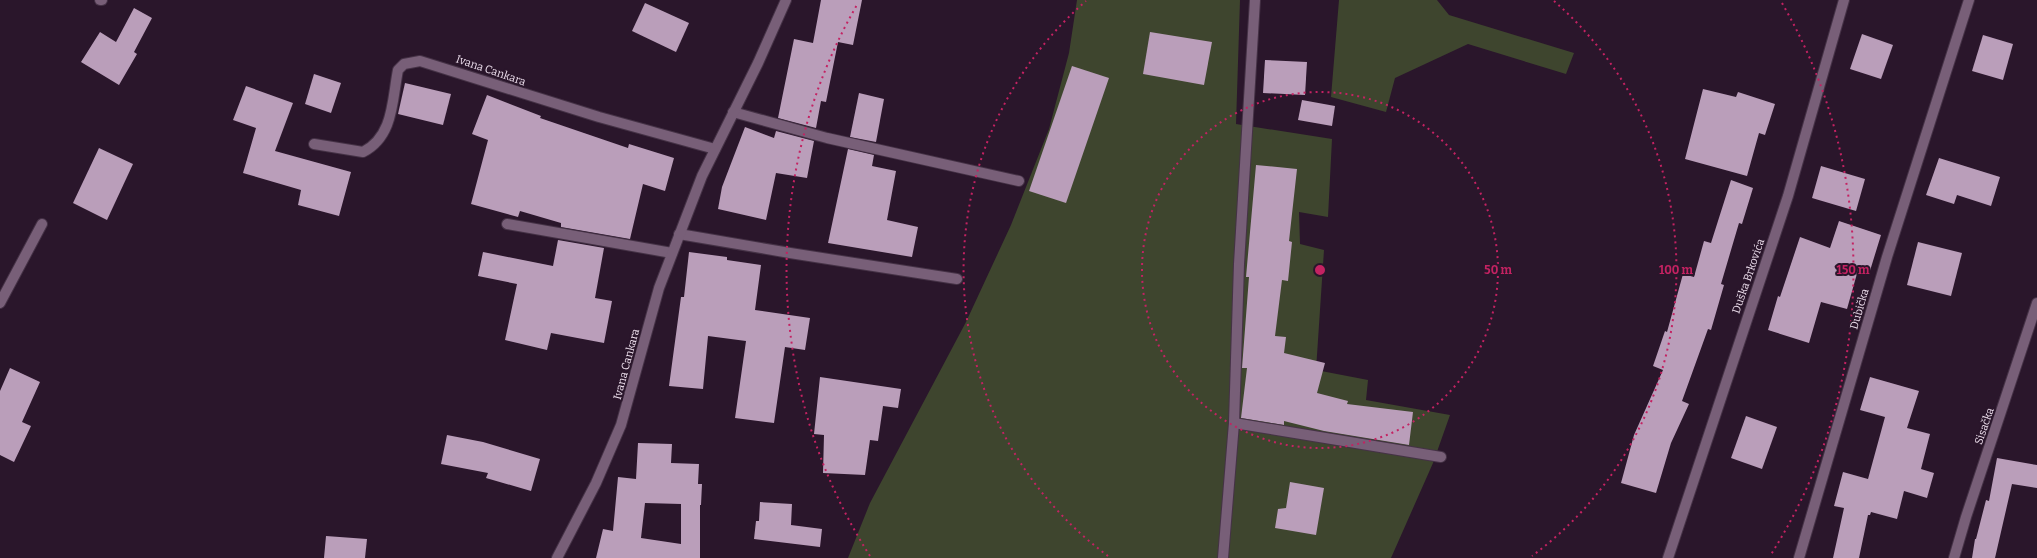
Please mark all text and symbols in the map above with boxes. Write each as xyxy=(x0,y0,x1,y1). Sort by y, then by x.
street label: Ivana Cankara xyxy=(454,52,527,88)
street label: Duška Brkovića xyxy=(1730,237,1767,315)
centre of rings xyxy=(1313,263,1327,277)
text: 50 m xyxy=(1484,263,1512,277)
text: 100 m xyxy=(1659,263,1694,277)
text: 150 m xyxy=(1837,263,1870,277)
street label: Dubička xyxy=(1847,287,1871,331)
street label: Ivana Cankara xyxy=(611,327,642,401)
street label: Sisačka xyxy=(1972,406,1997,446)

